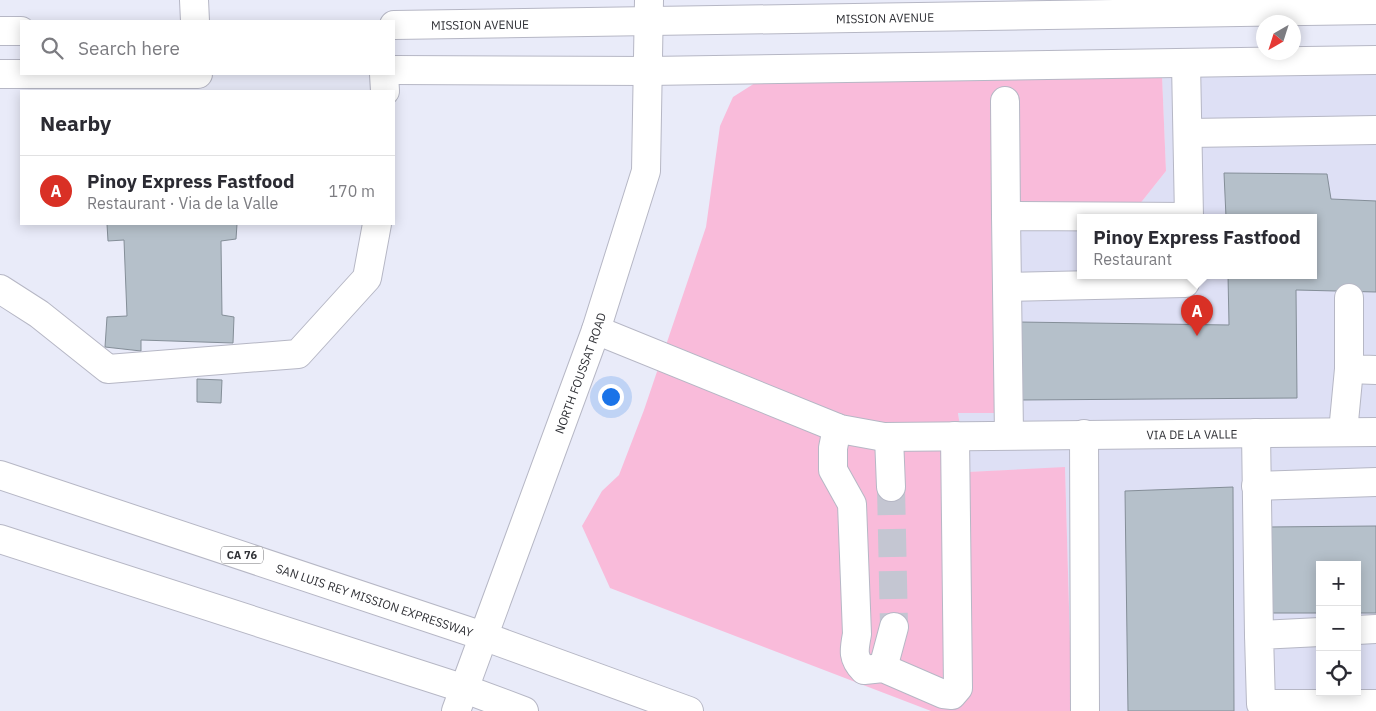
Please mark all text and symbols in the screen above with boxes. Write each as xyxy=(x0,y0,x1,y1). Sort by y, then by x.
street label: MISSION AVENUE xyxy=(836,9,934,26)
north arrow xyxy=(1256,15,1301,60)
street label: MISSION AVENUE xyxy=(431,16,529,32)
search box xyxy=(20,20,395,75)
icon: search xyxy=(38,34,66,62)
text: Search here xyxy=(78,36,180,60)
text: Nearby xyxy=(40,109,111,137)
text: Pinoy Express Fastfood xyxy=(87,169,295,193)
text: A xyxy=(51,181,61,201)
text: 170 m xyxy=(328,181,375,201)
text: Restaurant · Via de la Valle xyxy=(87,193,278,213)
popup xyxy=(1077,214,1317,279)
text: Pinoy Express Fastfood xyxy=(1093,225,1301,249)
text: Restaurant xyxy=(1093,249,1172,269)
pin: A xyxy=(1181,295,1213,336)
street label: NORTH FOUSSAT ROAD xyxy=(551,311,609,436)
your location xyxy=(598,384,624,410)
street label: VIA DE LA VALLE xyxy=(1146,426,1237,442)
road number: CA 76 xyxy=(221,546,263,564)
street label: SAN LUIS REY MISSION EXPRESSWAY xyxy=(274,560,475,640)
map controls xyxy=(1316,561,1361,696)
button: + xyxy=(1316,561,1361,606)
button: − xyxy=(1316,606,1361,651)
button: locate xyxy=(1316,651,1361,696)

